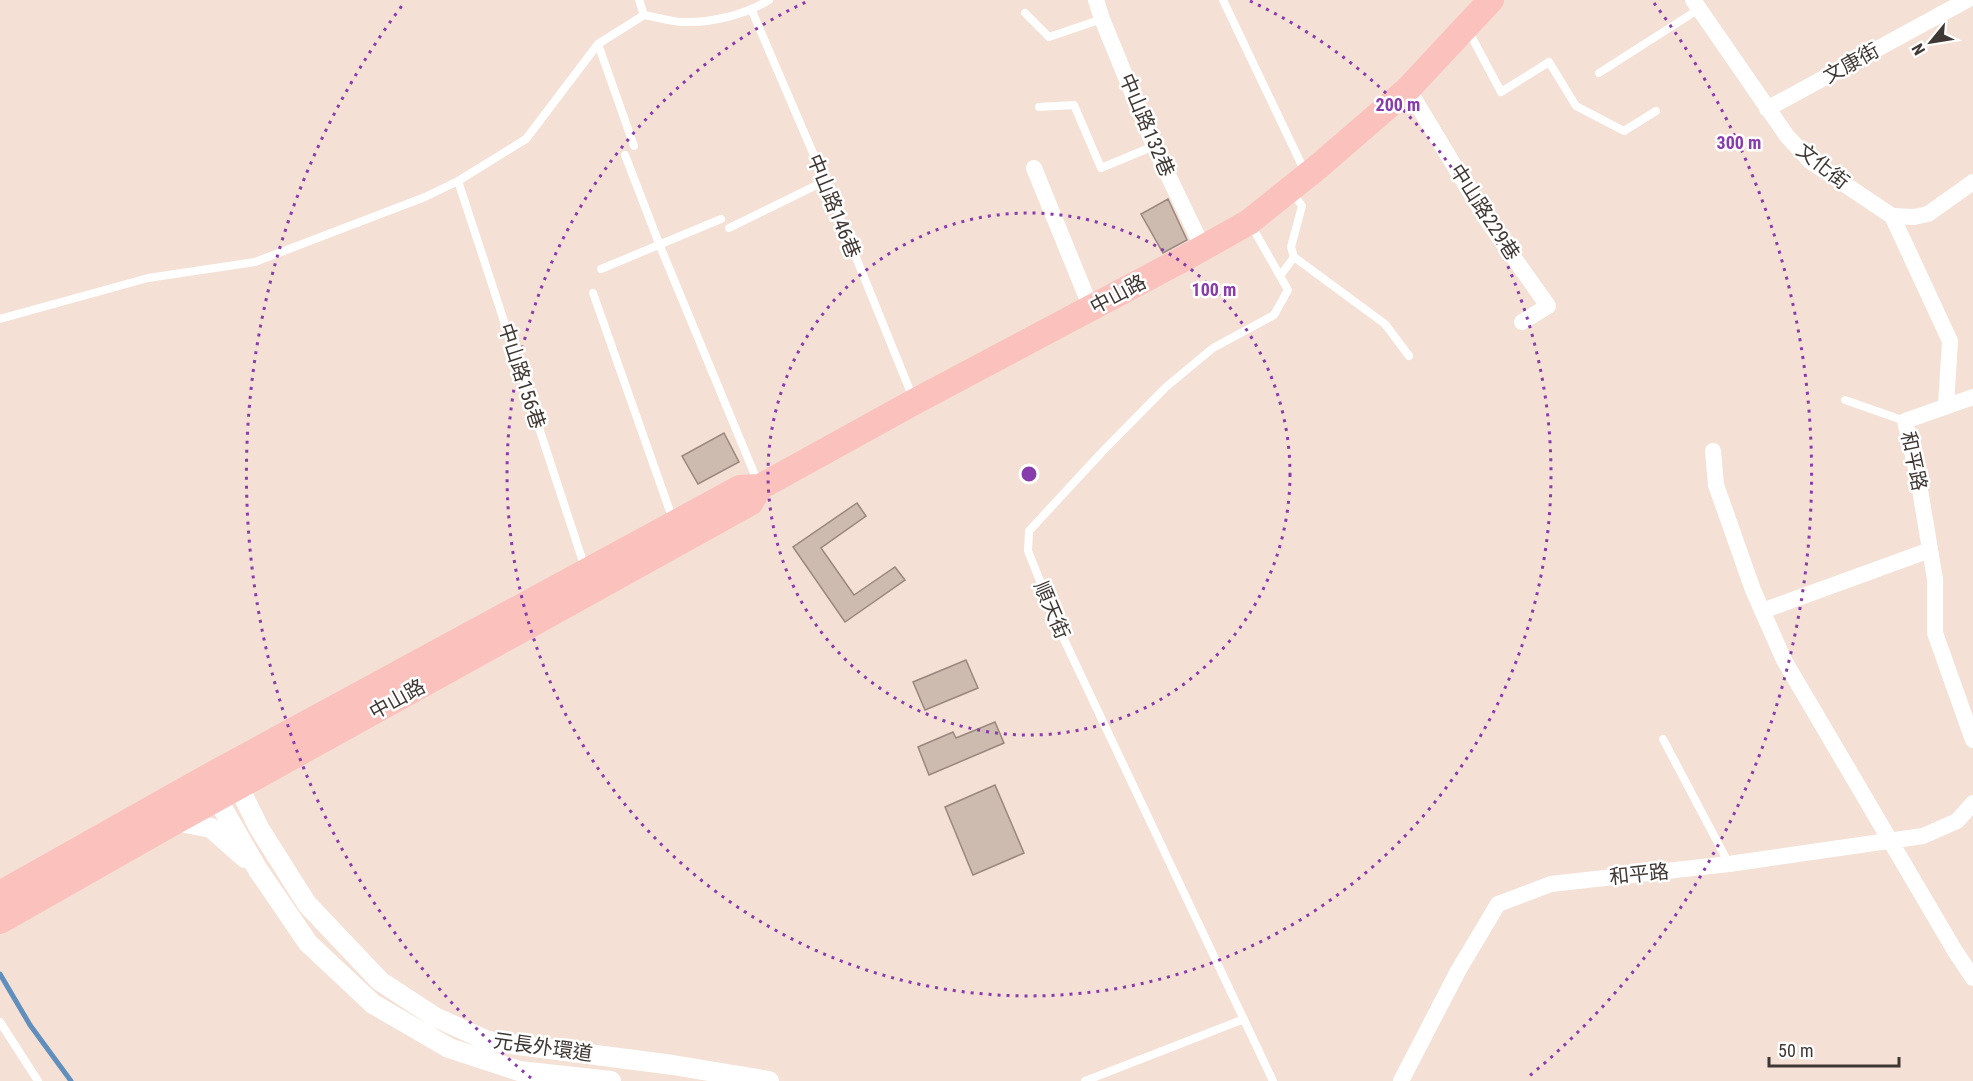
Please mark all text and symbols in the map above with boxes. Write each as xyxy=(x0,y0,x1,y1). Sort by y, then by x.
north arrow xyxy=(1901,12,1961,72)
street label: 文康街 xyxy=(1819,38,1883,88)
text: N xyxy=(1908,40,1929,58)
street label: 中山路132巷 xyxy=(1115,70,1179,180)
text: 200 m xyxy=(1376,94,1420,115)
text: 300 m xyxy=(1717,132,1761,153)
street label: 文化街 xyxy=(1792,138,1854,194)
street label: 中山路146巷 xyxy=(802,151,866,261)
street label: 中山路229巷 xyxy=(1445,159,1525,265)
street label: 中山路 xyxy=(1086,269,1150,319)
text: 100 m xyxy=(1192,279,1236,300)
street label: 中山路156巷 xyxy=(494,320,550,432)
street label: 和平路 xyxy=(1896,429,1932,493)
centre of rings xyxy=(1019,464,1039,484)
street label: 順天街 xyxy=(1029,578,1075,642)
street label: 中山路 xyxy=(365,674,429,724)
street label: 和平路 xyxy=(1608,859,1670,889)
street label: 元長外環道 xyxy=(492,1028,594,1066)
scale bar xyxy=(1769,1030,1900,1068)
text: 50 m xyxy=(1778,1040,1813,1061)

